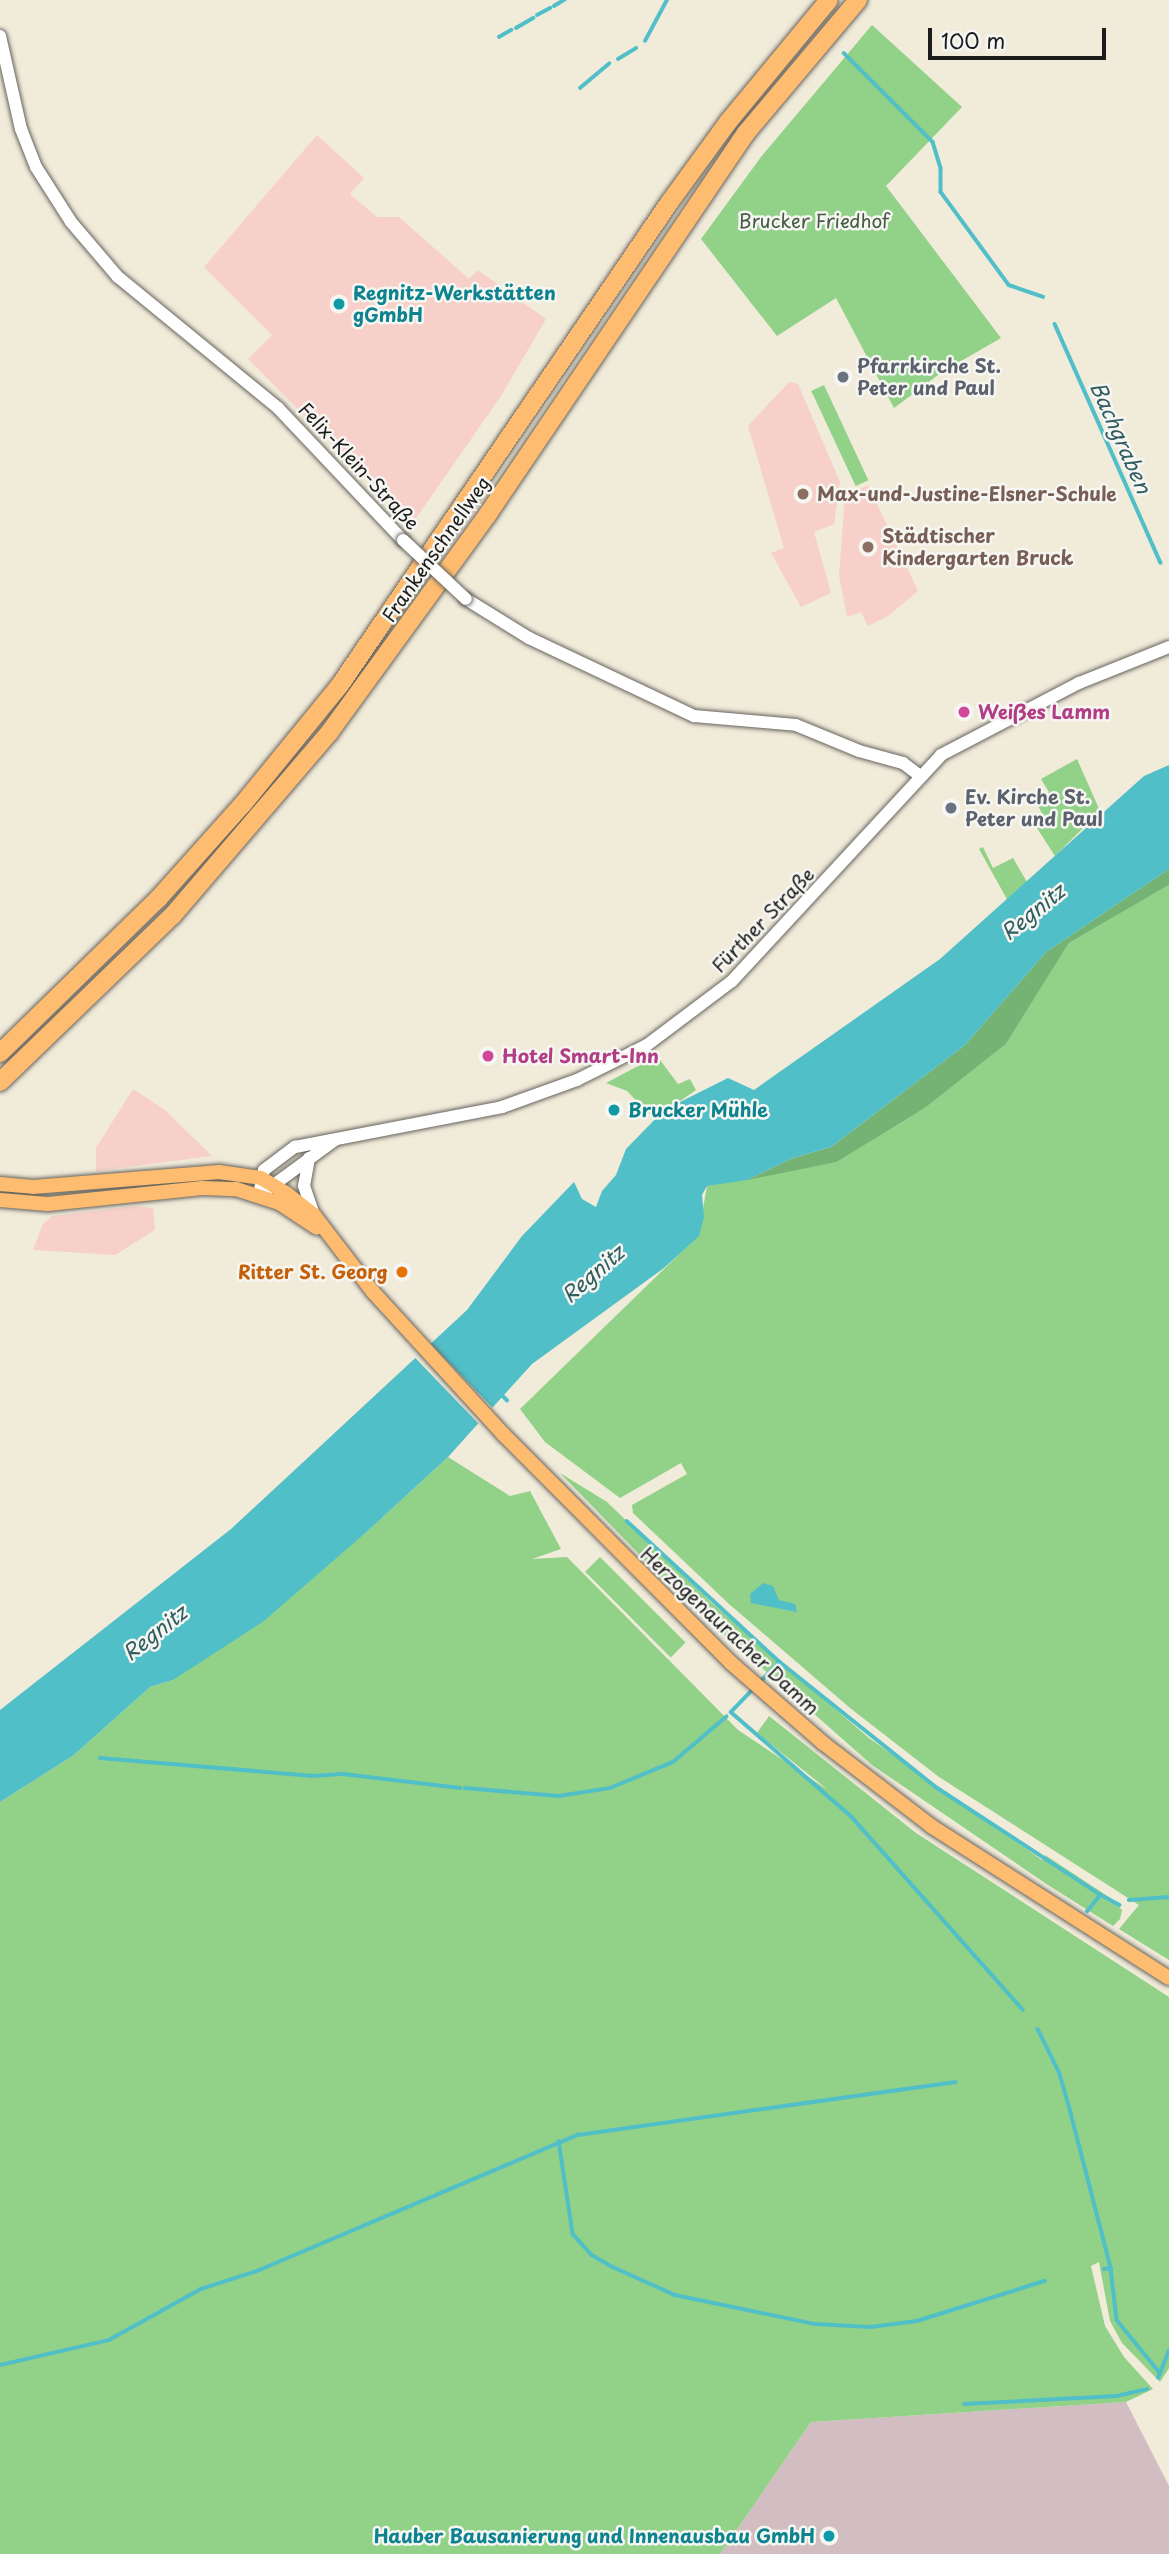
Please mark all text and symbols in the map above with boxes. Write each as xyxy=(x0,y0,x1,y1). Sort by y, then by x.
scale bar xyxy=(931,14,1110,58)
text: 100 m xyxy=(941,24,1005,56)
park label: Brucker Friedhof xyxy=(738,210,890,232)
place label: Regnitz-Werkstätten gGmbH xyxy=(353,282,556,326)
marker: Regnitz-Werkstätten gGmbH xyxy=(331,296,347,312)
place label: Pfarrkirche St. Peter und Paul xyxy=(857,355,1001,399)
marker: Pfarrkirche St. Peter und Paul xyxy=(835,369,851,385)
water label: Bachgraben xyxy=(1086,377,1158,497)
street label: Felix-Klein-Straße xyxy=(294,398,424,534)
street label: Frankenschnellweg xyxy=(377,472,495,626)
place label: Max-und-Justine-Elsner-Schule xyxy=(817,483,1117,505)
marker: Max-und-Justine-Elsner-Schule xyxy=(795,486,811,502)
place label: Städtischer Kindergarten Bruck xyxy=(882,525,1074,569)
marker: Städtischer Kindergarten Bruck xyxy=(860,539,876,555)
place label: Weißes Lamm xyxy=(978,701,1111,723)
marker: Weißes Lamm xyxy=(956,704,972,720)
place label: Ev. Kirche St. Peter und Paul xyxy=(965,786,1104,830)
marker: Ev. Kirche St. Peter und Paul xyxy=(943,800,959,816)
street label: Fürther Straße xyxy=(707,863,819,977)
water label: Regnitz xyxy=(995,878,1069,944)
place label: Hotel Smart-Inn xyxy=(502,1045,660,1067)
marker: Hotel Smart-Inn xyxy=(480,1048,496,1064)
place label: Brucker Mühle xyxy=(628,1099,769,1121)
marker: Brucker Mühle xyxy=(606,1102,622,1118)
water label: Regnitz xyxy=(556,1239,628,1307)
place label: Ritter St. Georg xyxy=(236,1261,388,1283)
marker: Ritter St. Georg xyxy=(394,1264,410,1280)
street label: Herzogenauracher Damm xyxy=(635,1542,825,1720)
water label: Regnitz xyxy=(117,1599,191,1665)
place label: Hauber Bausanierung und Innenausbau GmbH xyxy=(371,2525,815,2547)
marker: Hauber Bausanierung und Innenausbau GmbH xyxy=(821,2528,837,2544)

